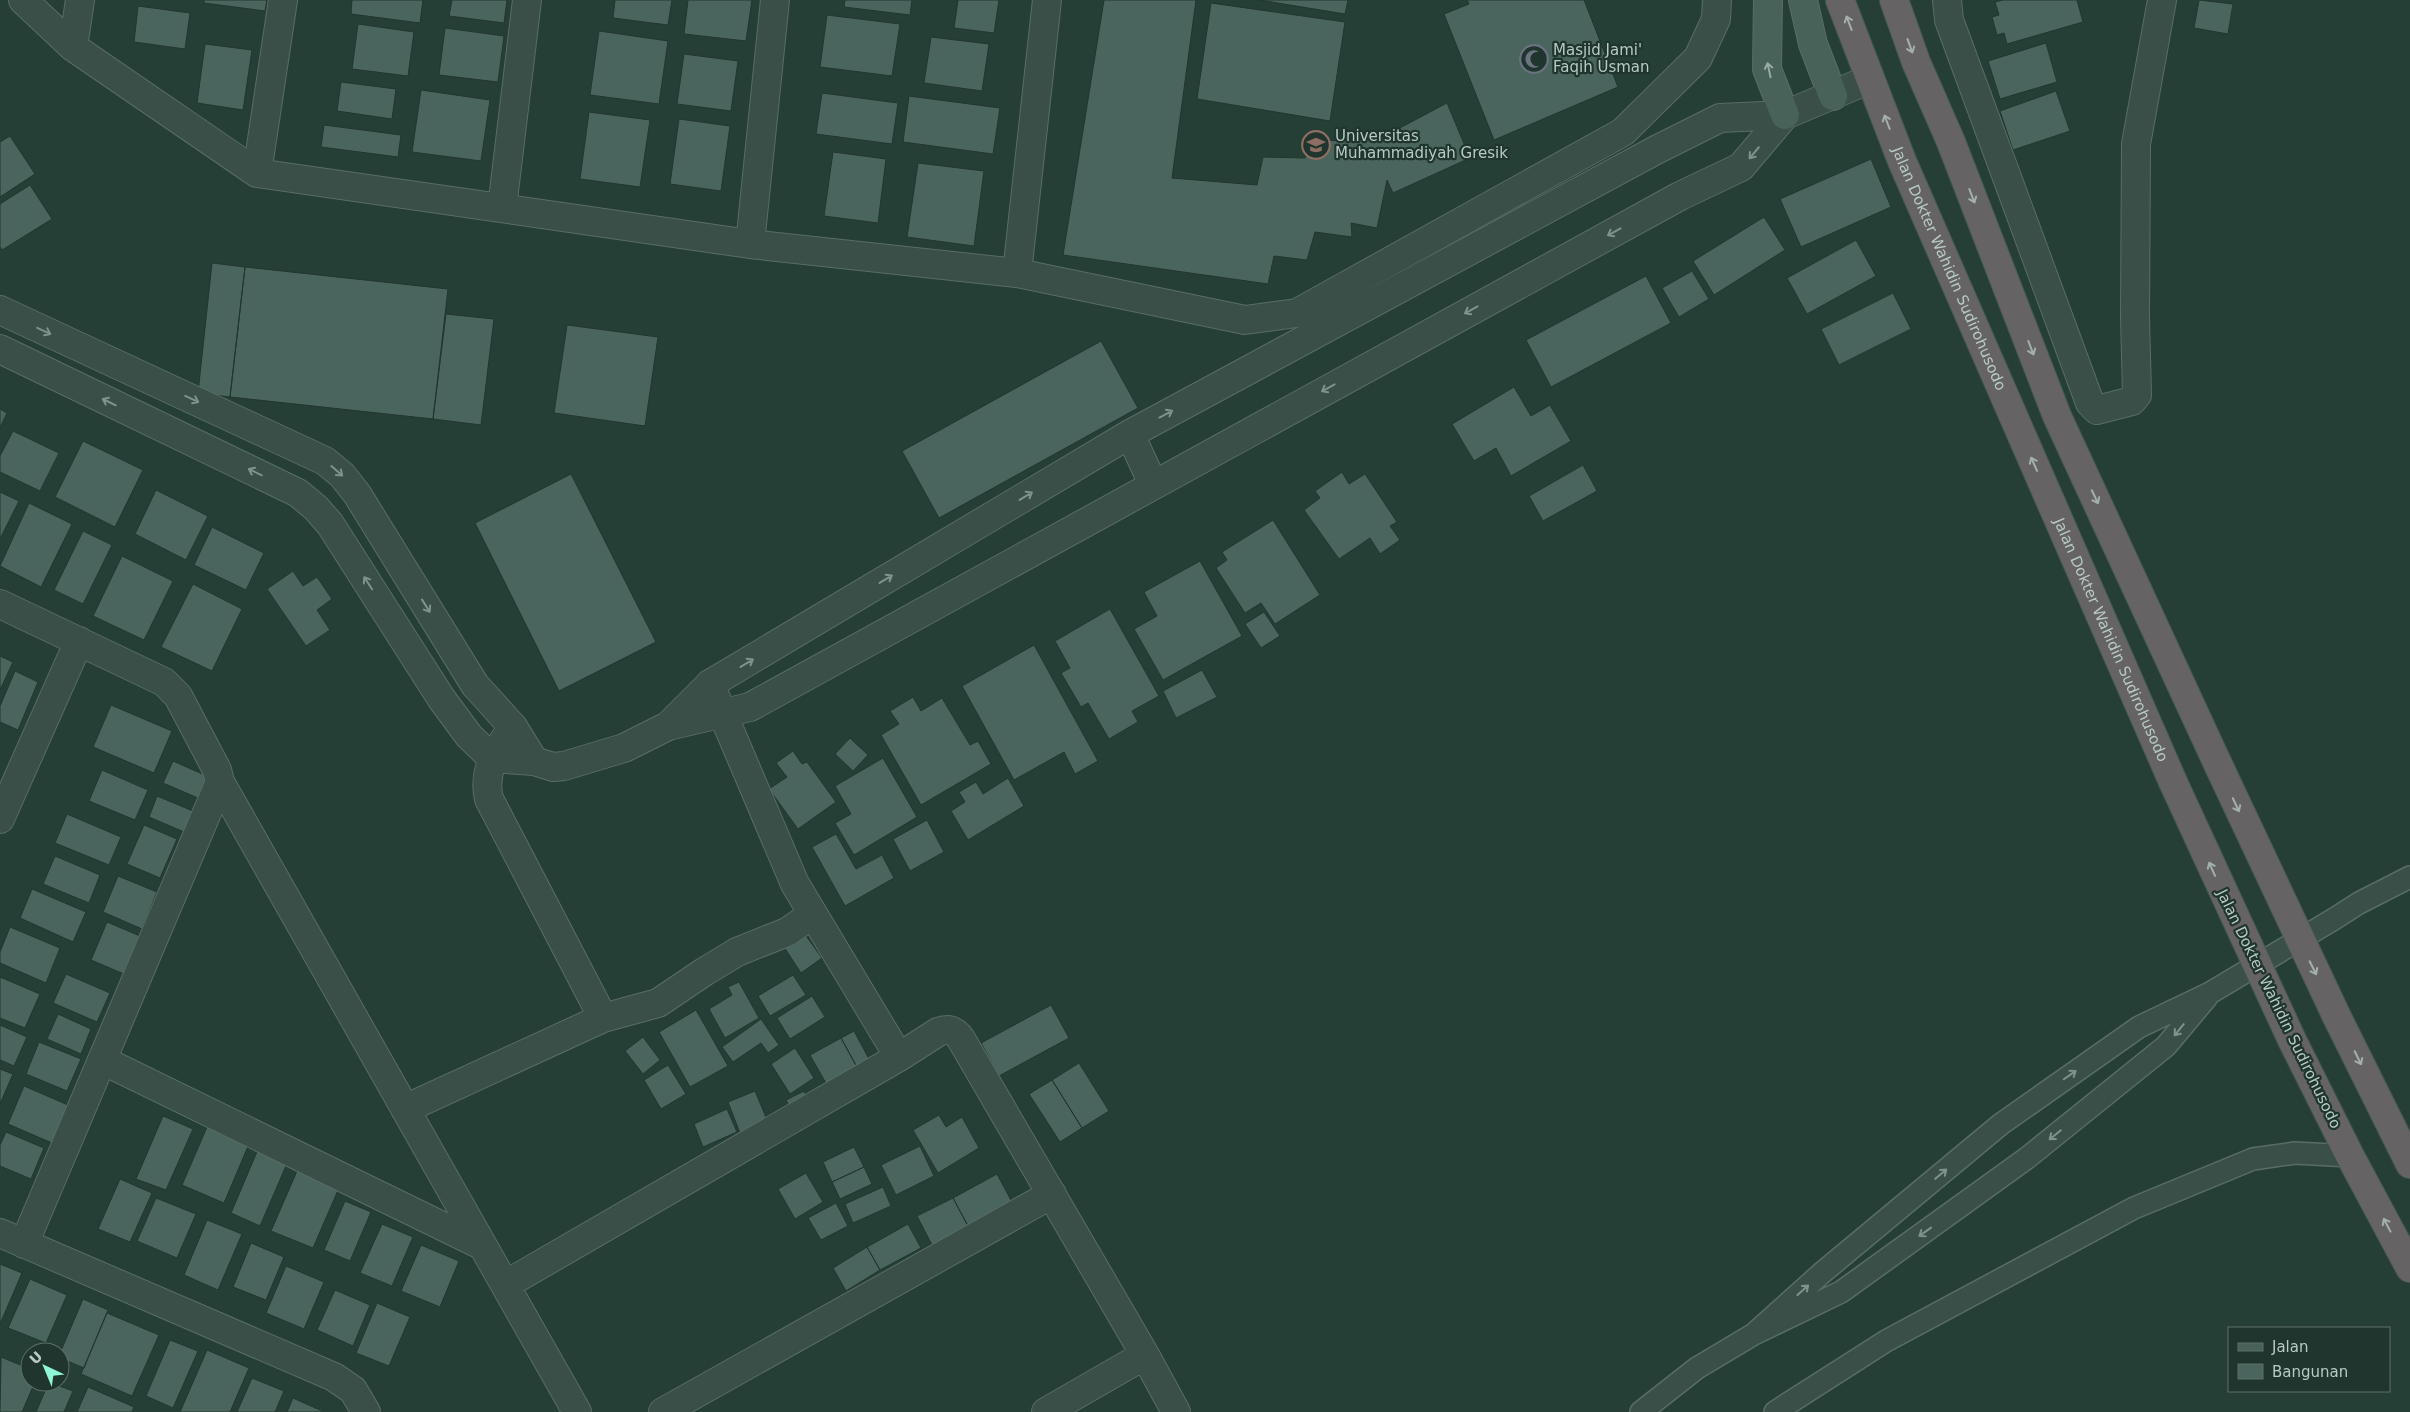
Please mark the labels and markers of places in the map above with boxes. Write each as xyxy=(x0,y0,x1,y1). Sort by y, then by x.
place label: Masjid Jami' Faqih Usman xyxy=(1553,41,1650,76)
mosque icon: Masjid Jami' Faqih Usman xyxy=(1519,44,1549,74)
place label: Universitas Muhammadiyah Gresik xyxy=(1335,127,1508,162)
school or university icon: Universitas Muhammadiyah Gresik xyxy=(1301,130,1331,160)

